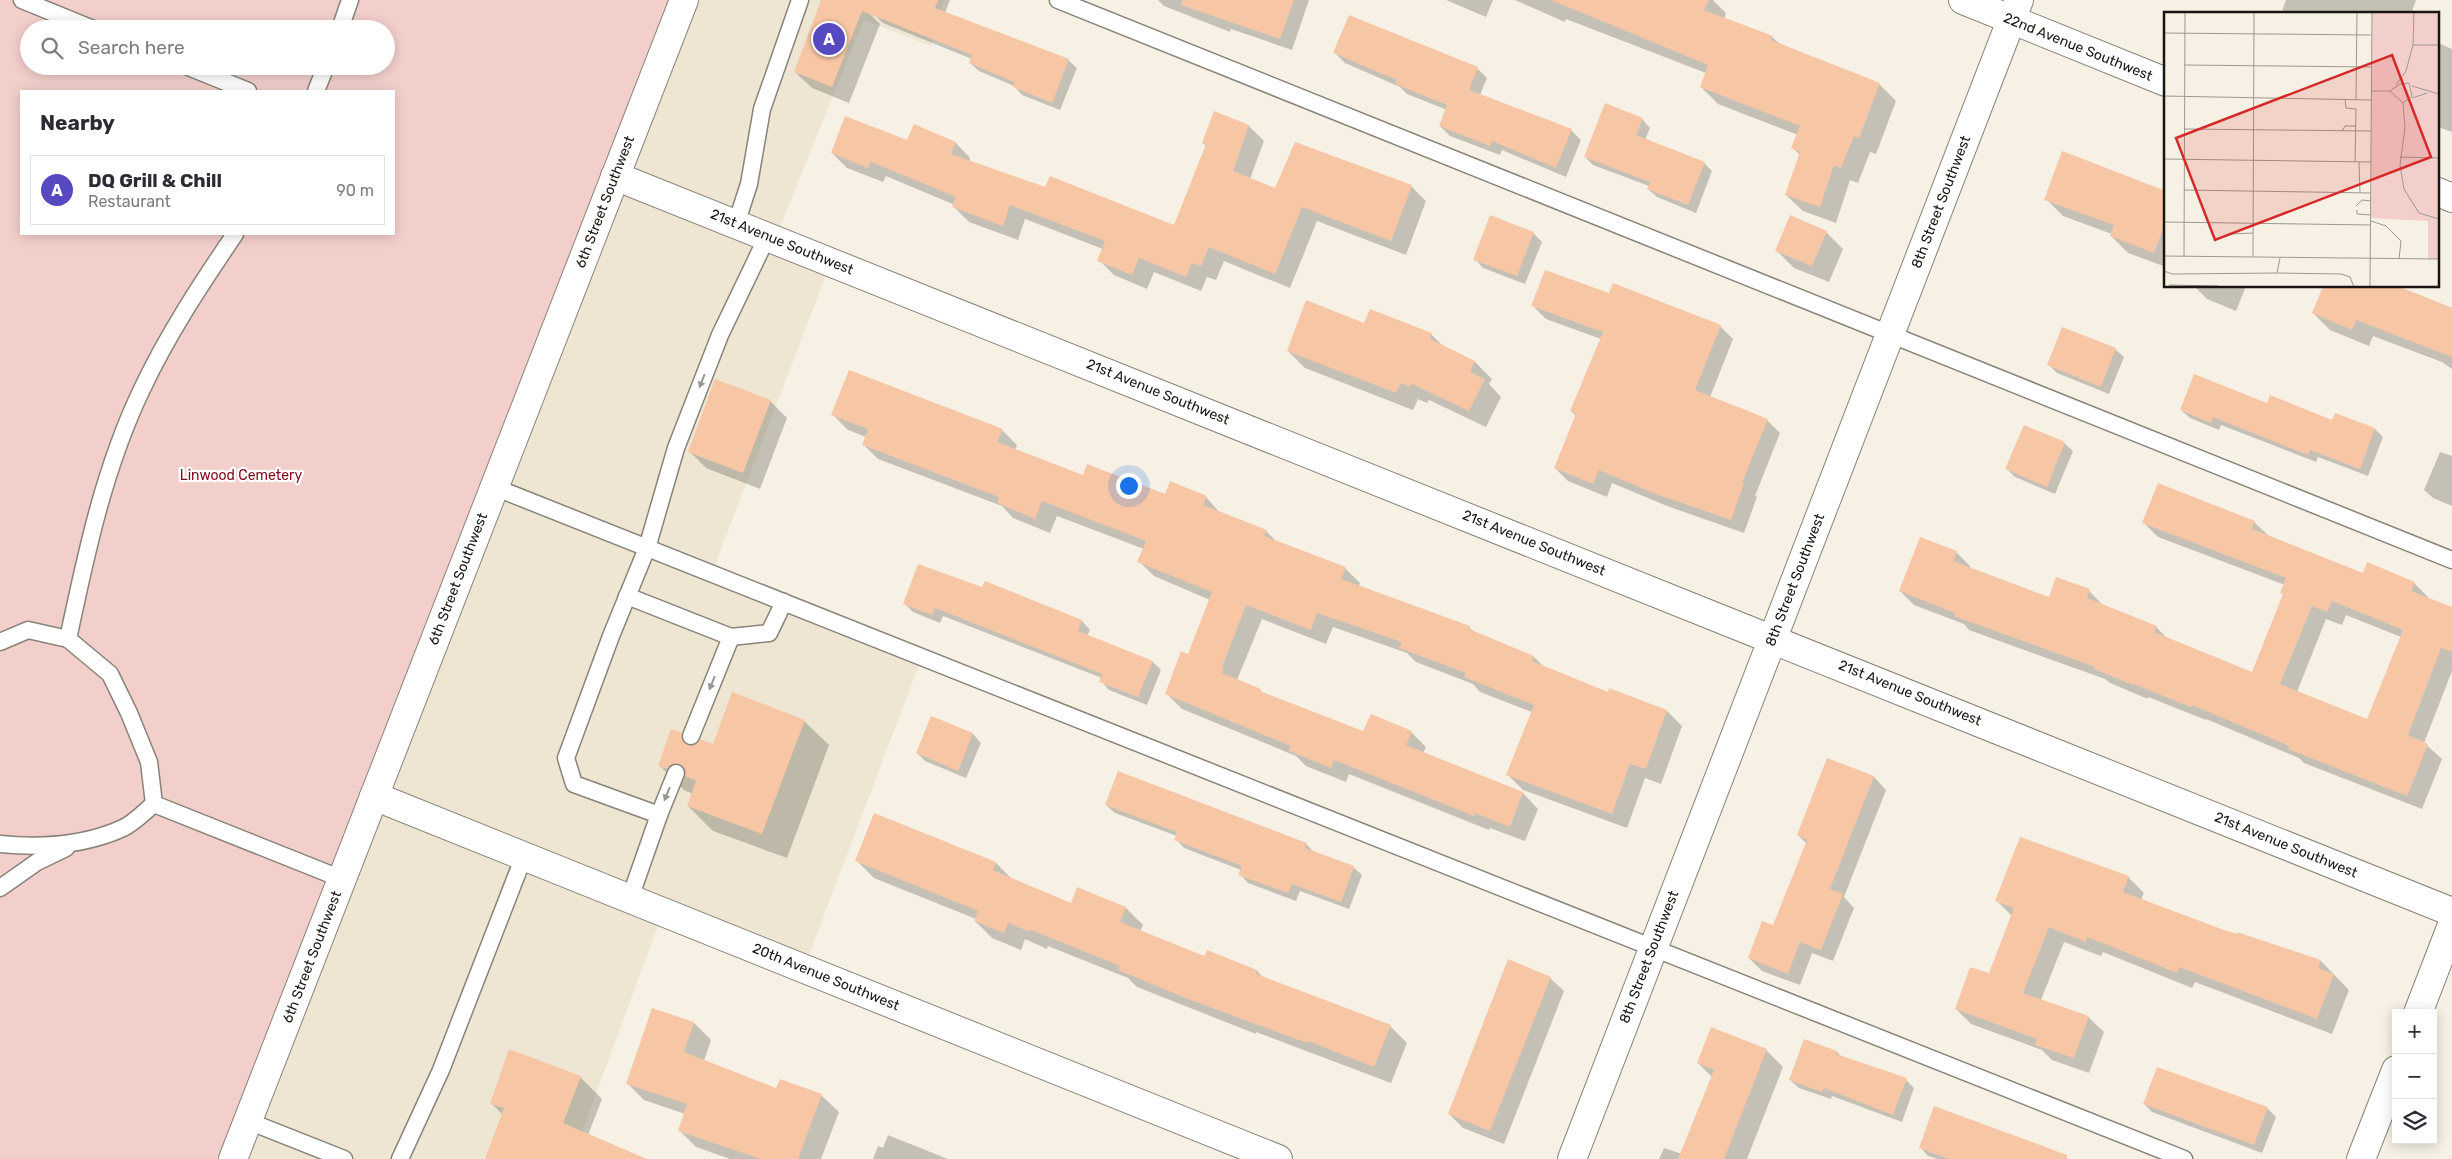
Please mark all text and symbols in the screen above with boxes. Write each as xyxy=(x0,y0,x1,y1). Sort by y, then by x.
street label: 22nd Avenue Southwest xyxy=(2001,9,2156,85)
inset map xyxy=(2164,12,2440,288)
search box xyxy=(20,20,395,75)
pin: A xyxy=(813,20,845,58)
icon: search xyxy=(38,34,66,62)
text: Search here xyxy=(78,36,185,59)
text: Nearby xyxy=(40,110,115,135)
street label: 6th Street Southwest xyxy=(572,133,638,271)
street label: 8th Street Southwest xyxy=(1908,133,1974,271)
text: DQ Grill & Chill xyxy=(88,169,222,192)
text: A xyxy=(51,181,63,200)
text: 90 m xyxy=(336,181,374,200)
text: Restaurant xyxy=(88,192,171,211)
street label: 21st Avenue Southwest xyxy=(708,205,857,279)
street label: 21st Avenue Southwest xyxy=(1084,355,1233,429)
one-way arrow xyxy=(698,373,705,388)
park label: Linwood Cemetery xyxy=(180,467,302,484)
your location xyxy=(1116,473,1142,499)
street label: 21st Avenue Southwest xyxy=(1460,506,1609,580)
street label: 6th Street Southwest xyxy=(425,510,491,648)
street label: 8th Street Southwest xyxy=(1762,511,1828,649)
street label: 21st Avenue Southwest xyxy=(1836,656,1985,730)
one-way arrow xyxy=(708,676,716,690)
one-way arrow xyxy=(663,787,671,802)
street label: 21st Avenue Southwest xyxy=(2212,808,2361,882)
street label: 6th Street Southwest xyxy=(279,888,345,1026)
street label: 8th Street Southwest xyxy=(1616,888,1682,1026)
street label: 20th Avenue Southwest xyxy=(750,940,903,1015)
map controls xyxy=(2392,1009,2437,1144)
button: + xyxy=(2392,1009,2437,1054)
button: − xyxy=(2392,1054,2437,1099)
button: layers xyxy=(2392,1099,2437,1144)

